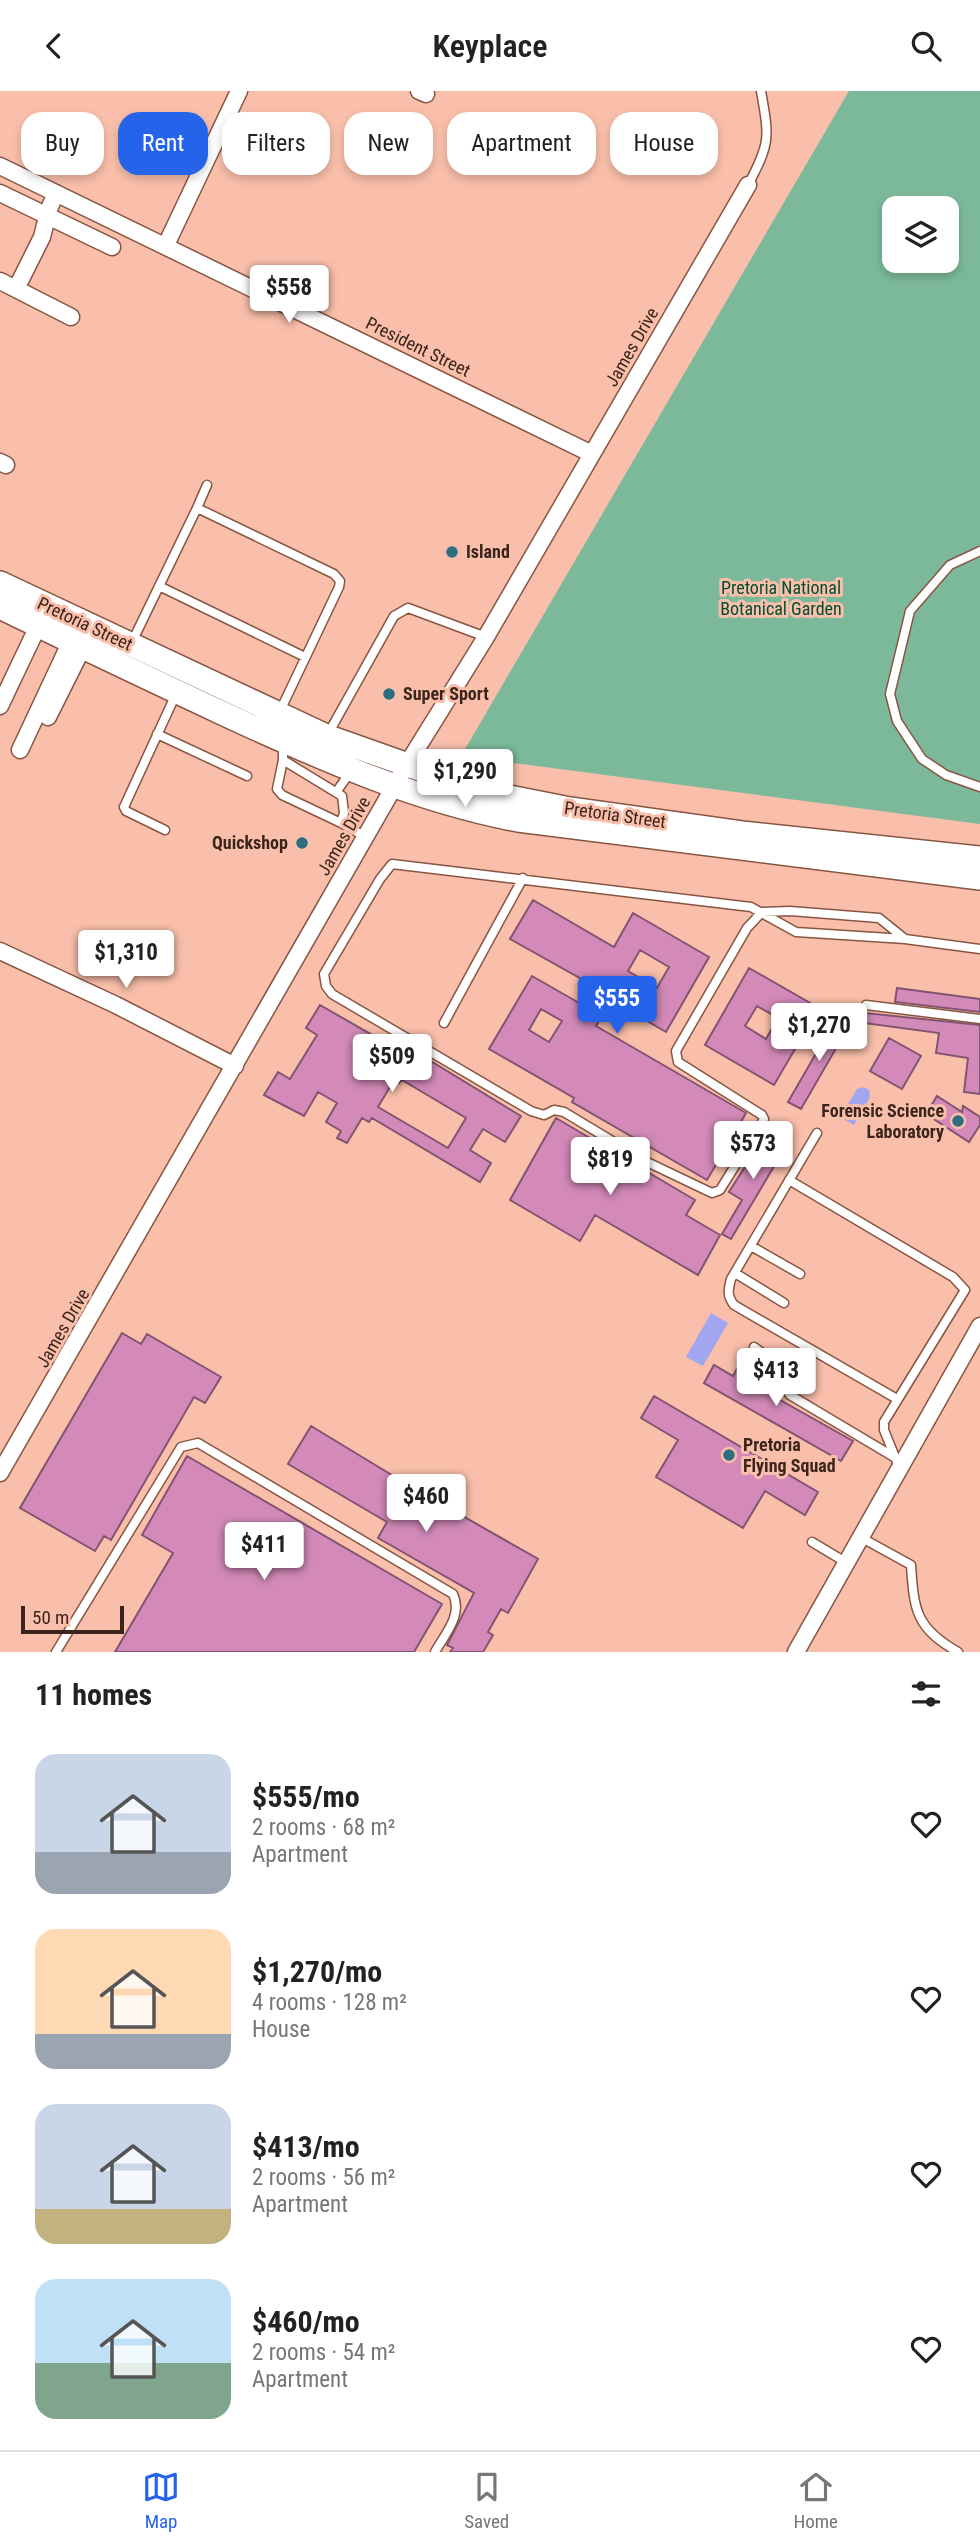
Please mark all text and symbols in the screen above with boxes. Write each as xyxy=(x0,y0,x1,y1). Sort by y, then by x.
icon: back xyxy=(35,27,73,65)
text: Keyplace xyxy=(432,27,548,65)
icon: search xyxy=(907,27,945,65)
chip: Buy xyxy=(21,112,104,175)
chip: Rent xyxy=(118,112,208,175)
chip: Filters xyxy=(222,112,330,175)
chip: New xyxy=(344,112,433,175)
chip: Apartment xyxy=(447,112,596,175)
chip: House xyxy=(610,112,718,175)
map controls xyxy=(882,196,959,273)
button: layers xyxy=(882,196,959,273)
pin: $558 xyxy=(248,265,330,325)
text: $558 xyxy=(266,274,312,301)
street label: James Drive xyxy=(601,304,663,390)
street label: President Street xyxy=(362,312,474,381)
place label: Island xyxy=(466,541,510,562)
marker: Island xyxy=(444,544,460,560)
park label: Pretoria National Botanical Garden xyxy=(720,577,842,619)
street label: Pretoria Street xyxy=(34,592,136,655)
place label: Super Sport xyxy=(403,683,489,704)
marker: Super Sport xyxy=(381,686,397,702)
pin: $1,290 xyxy=(408,749,522,809)
text: $1,290 xyxy=(433,758,497,785)
street label: James Drive xyxy=(313,793,375,879)
street label: Pretoria Street xyxy=(563,797,667,832)
place label: Quickshop xyxy=(212,832,288,853)
marker: Quickshop xyxy=(294,835,310,851)
pin: $1,310 xyxy=(69,930,183,990)
text: $1,310 xyxy=(94,939,158,966)
pin: $555 xyxy=(576,977,658,1036)
text: $555 xyxy=(594,985,640,1012)
pin: $1,270 xyxy=(762,1003,876,1063)
text: $1,270 xyxy=(787,1012,851,1039)
pin: $509 xyxy=(351,1035,433,1094)
text: $509 xyxy=(369,1043,415,1070)
place label: Forensic Science Laboratory xyxy=(821,1100,944,1142)
marker: Forensic Science Laboratory xyxy=(950,1113,966,1129)
pin: $573 xyxy=(712,1121,794,1181)
text: $573 xyxy=(730,1130,776,1157)
pin: $819 xyxy=(569,1137,651,1197)
text: $819 xyxy=(587,1146,633,1173)
street label: James Drive xyxy=(32,1285,94,1371)
pin: $413 xyxy=(735,1349,817,1408)
text: $413 xyxy=(753,1357,799,1384)
place label: Pretoria Flying Squad xyxy=(743,1434,836,1476)
marker: Pretoria Flying Squad xyxy=(721,1447,737,1463)
pin: $460 xyxy=(385,1475,467,1534)
text: $460 xyxy=(403,1483,449,1510)
pin: $411 xyxy=(223,1523,305,1582)
text: $411 xyxy=(241,1531,287,1558)
scale bar xyxy=(21,1603,124,1635)
text: 50 m xyxy=(32,1606,69,1629)
icon: filters xyxy=(907,1675,945,1713)
text: 11 homes xyxy=(35,1677,152,1712)
text: $555/mo xyxy=(252,1779,360,1814)
icon: home xyxy=(91,1782,175,1866)
icon: heart xyxy=(907,1805,945,1843)
text: 2 rooms · 68 m² xyxy=(252,1814,395,1841)
text: Apartment xyxy=(252,1841,348,1868)
text: $1,270/mo xyxy=(252,1954,382,1989)
icon: home xyxy=(91,1957,175,2041)
icon: heart xyxy=(907,1980,945,2018)
text: 4 rooms · 128 m² xyxy=(252,1989,407,2016)
text: House xyxy=(252,2016,310,2043)
text: $413/mo xyxy=(252,2129,360,2164)
icon: home xyxy=(91,2132,175,2216)
icon: heart xyxy=(907,2155,945,2193)
text: 2 rooms · 56 m² xyxy=(252,2164,395,2191)
text: Apartment xyxy=(252,2191,348,2218)
text: $460/mo xyxy=(252,2304,360,2339)
icon: home xyxy=(91,2307,175,2391)
icon: heart xyxy=(907,2330,945,2368)
text: 2 rooms · 54 m² xyxy=(252,2339,395,2366)
text: Apartment xyxy=(252,2366,348,2393)
tab: Map xyxy=(142,2468,180,2533)
tab: Saved xyxy=(464,2468,509,2533)
tab: Home xyxy=(793,2468,838,2533)

